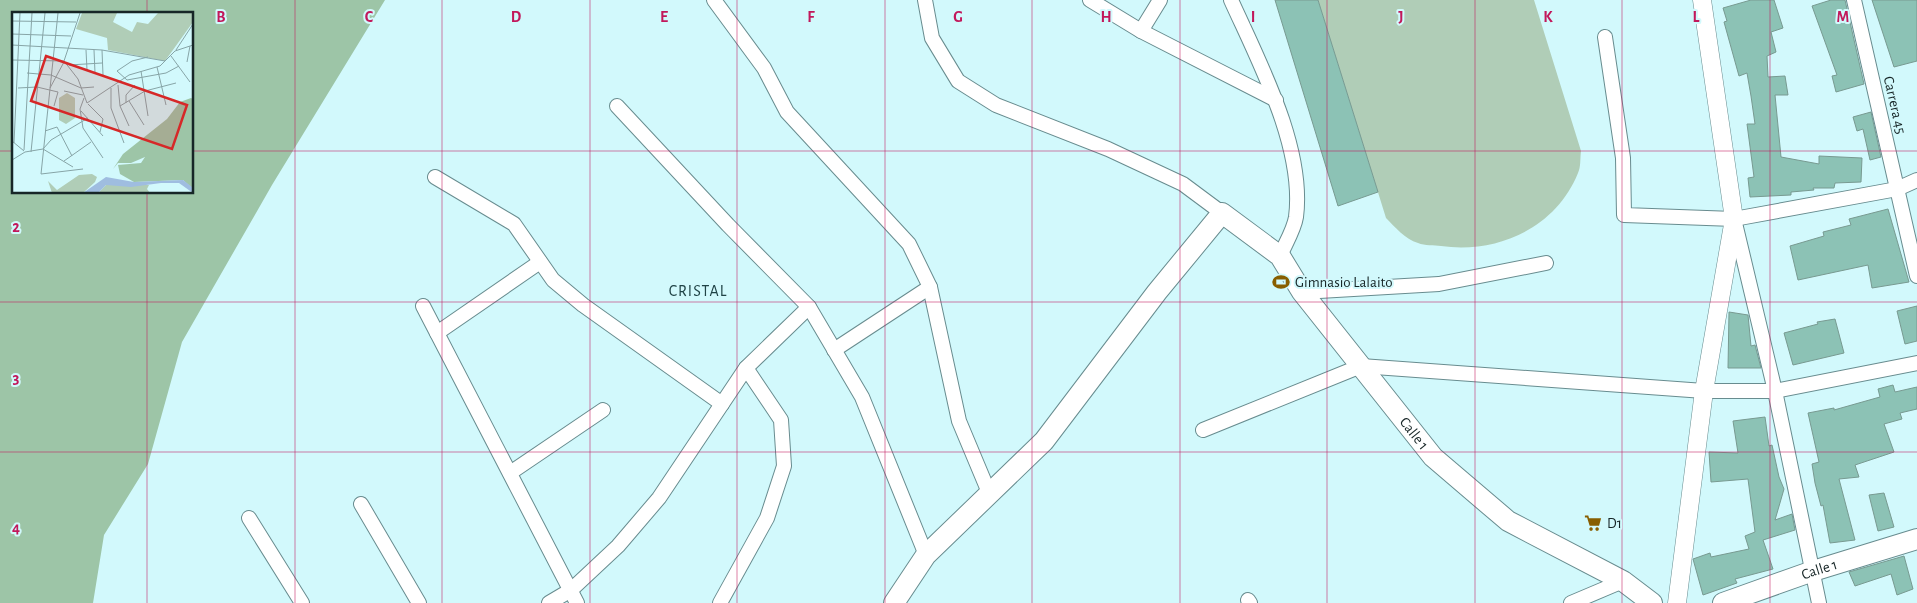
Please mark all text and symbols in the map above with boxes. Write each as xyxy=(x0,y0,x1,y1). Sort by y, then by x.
text: B xyxy=(216,9,226,25)
text: C xyxy=(365,9,374,25)
text: D xyxy=(511,9,522,25)
text: E xyxy=(660,9,668,25)
text: F xyxy=(807,9,815,25)
text: G xyxy=(953,9,963,25)
text: H xyxy=(1100,9,1112,25)
text: I xyxy=(1251,9,1255,25)
text: J xyxy=(1398,9,1404,25)
text: K xyxy=(1543,9,1553,25)
text: L xyxy=(1693,9,1700,25)
text: M xyxy=(1837,9,1849,25)
inset map xyxy=(12,12,194,194)
street label: Carrera 45 xyxy=(1881,75,1908,135)
text: 2 xyxy=(12,219,20,235)
sports icon: Gimnasio Lalaito xyxy=(1271,272,1291,292)
place label: Gimnasio Lalaito xyxy=(1295,275,1393,290)
district label: CRISTAL xyxy=(669,283,727,299)
text: 3 xyxy=(13,370,20,386)
street label: Calle 1 xyxy=(1397,415,1431,453)
supermarket icon: D1 xyxy=(1583,513,1603,533)
place label: D1 xyxy=(1607,516,1622,531)
text: 4 xyxy=(12,520,20,536)
street label: Calle 1 xyxy=(1799,557,1839,583)

